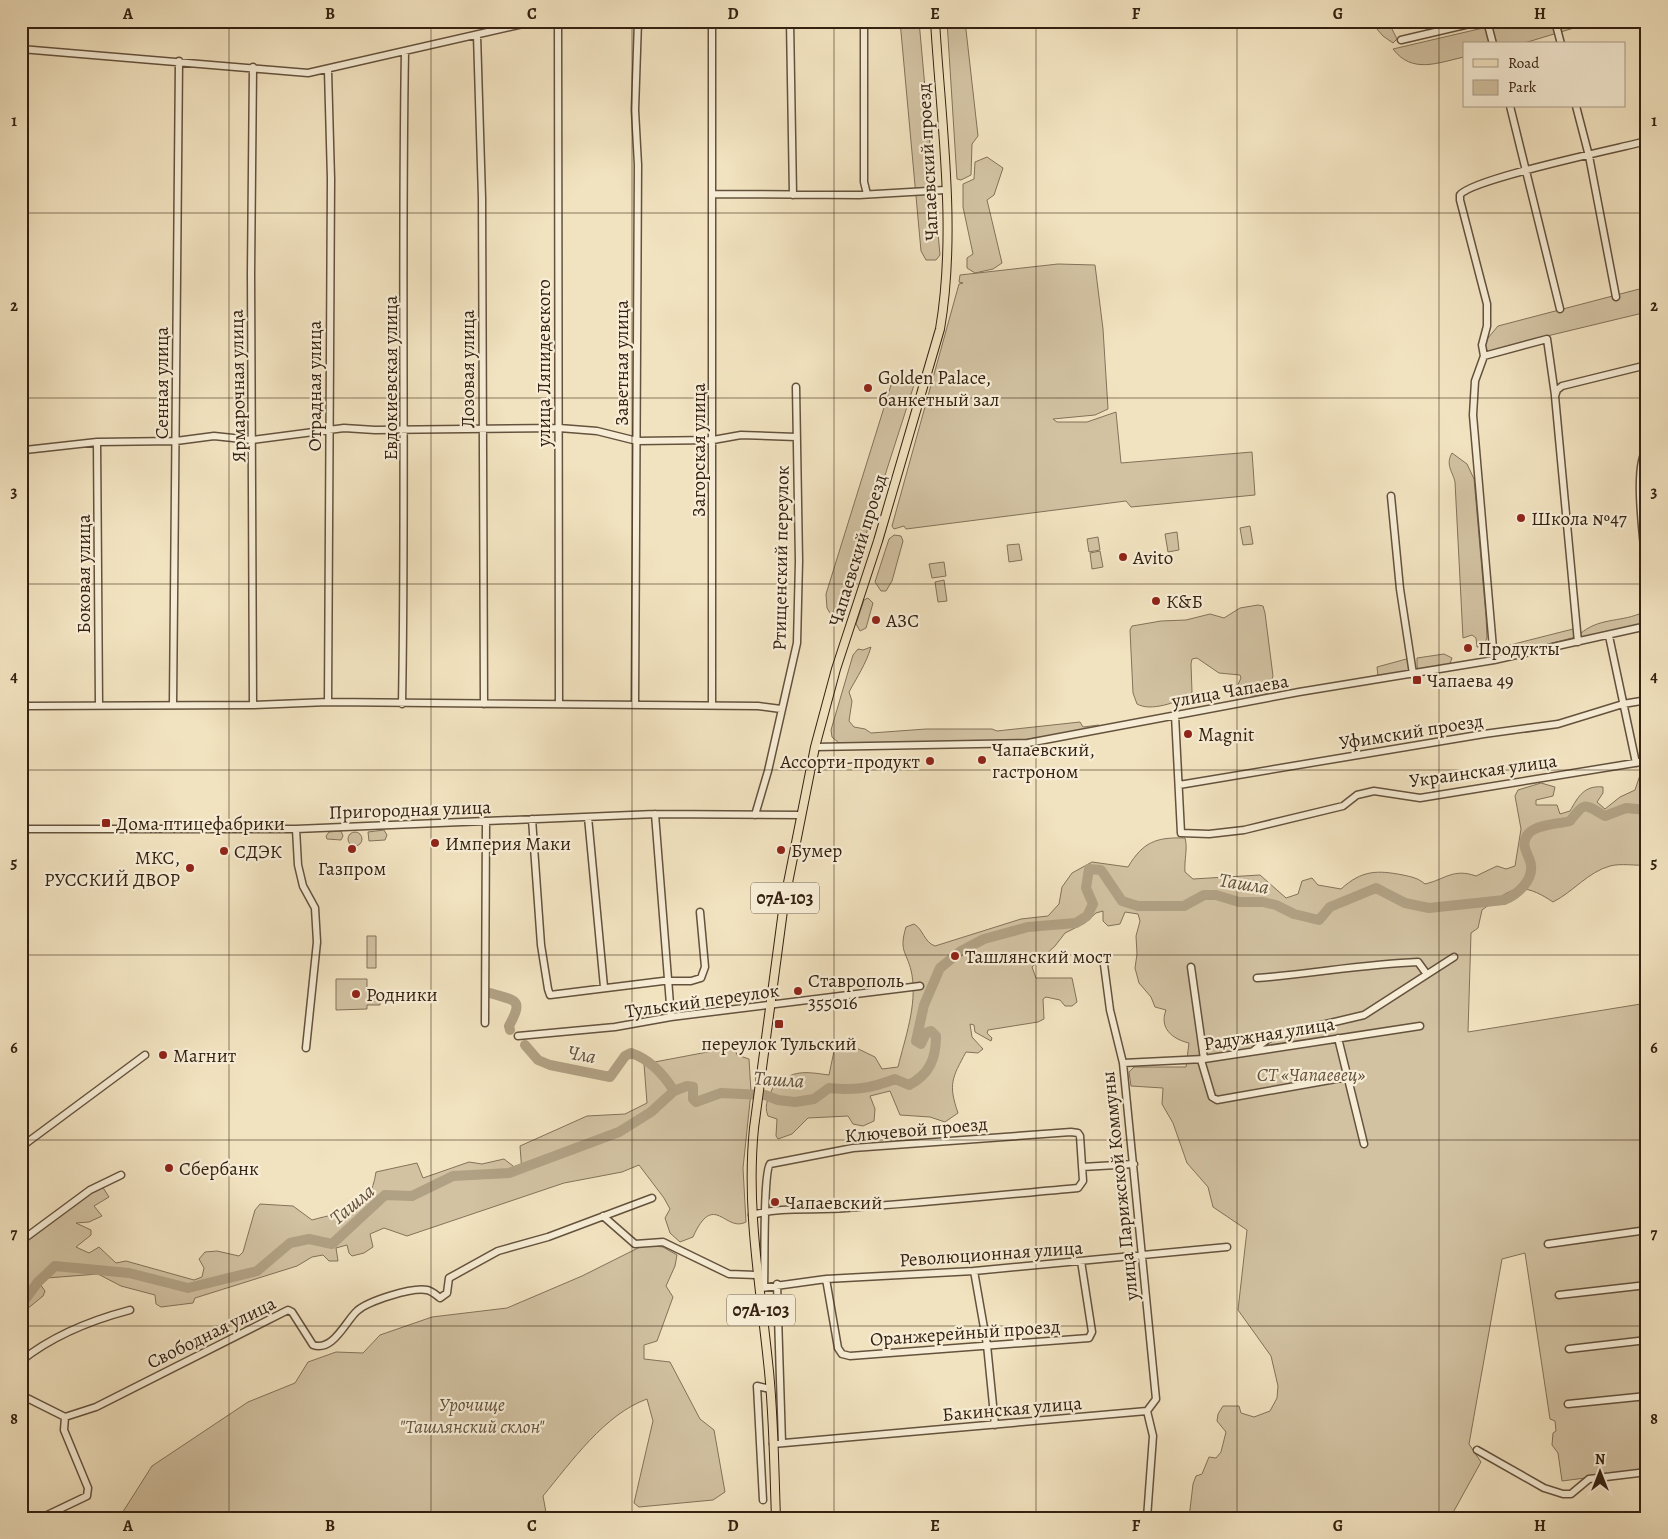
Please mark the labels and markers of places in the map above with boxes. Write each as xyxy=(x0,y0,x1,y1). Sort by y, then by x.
place label: Golden Palace, банкетный зал xyxy=(878,365,999,413)
marker: Golden Palace, банкетный зал xyxy=(862,382,874,394)
place label: Школа №47 xyxy=(1531,506,1627,532)
marker: Школа №47 xyxy=(1515,512,1527,524)
place label: Avito xyxy=(1132,545,1173,571)
marker: Avito xyxy=(1117,551,1129,563)
place label: К&Б xyxy=(1166,589,1203,615)
marker: К&Б xyxy=(1150,595,1162,607)
place label: АЗС xyxy=(885,608,919,634)
marker: АЗС xyxy=(870,614,882,626)
place label: Продукты xyxy=(1478,636,1560,662)
marker: Продукты xyxy=(1462,642,1474,654)
place label: Чапаева 49 xyxy=(1427,668,1514,694)
marker: Чапаева 49 xyxy=(1411,674,1423,686)
place label: Magnit xyxy=(1198,722,1254,748)
marker: Magnit xyxy=(1182,728,1194,740)
place label: Чапаевский, гастроном xyxy=(992,737,1095,785)
place label: Ассорти-продукт xyxy=(779,749,921,775)
marker: Чапаевский, гастроном xyxy=(976,754,988,766)
marker: Ассорти-продукт xyxy=(924,755,936,767)
place label: Дома птицефабрики xyxy=(116,811,285,837)
marker: Дома птицефабрики xyxy=(100,817,112,829)
place label: Империя Маки xyxy=(445,831,571,857)
marker: Империя Маки xyxy=(429,837,441,849)
place label: Бумер xyxy=(791,838,842,864)
place label: СДЭК xyxy=(234,839,282,865)
marker: Газпром xyxy=(346,843,358,855)
marker: Бумер xyxy=(775,844,787,856)
place label: МКС, РУССКИЙ ДВОР xyxy=(44,845,181,893)
marker: СДЭК xyxy=(218,845,230,857)
place label: Газпром xyxy=(318,856,386,882)
marker: МКС, РУССКИЙ ДВОР xyxy=(184,862,196,874)
place label: Ташлянский мост xyxy=(965,944,1112,970)
marker: Ташлянский мост xyxy=(949,950,961,962)
place label: Ставрополь 355016 xyxy=(808,968,904,1016)
place label: Родники xyxy=(366,982,438,1008)
marker: Ставрополь 355016 xyxy=(792,985,804,997)
marker: Родники xyxy=(350,988,362,1000)
marker: переулок Тульский xyxy=(773,1018,785,1030)
place label: переулок Тульский xyxy=(701,1031,857,1057)
place label: Магнит xyxy=(173,1043,237,1069)
marker: Магнит xyxy=(157,1049,169,1061)
place label: Сбербанк xyxy=(179,1156,259,1182)
marker: Сбербанк xyxy=(163,1162,175,1174)
place label: Чапаевский xyxy=(785,1190,882,1216)
marker: Чапаевский xyxy=(769,1196,781,1208)

